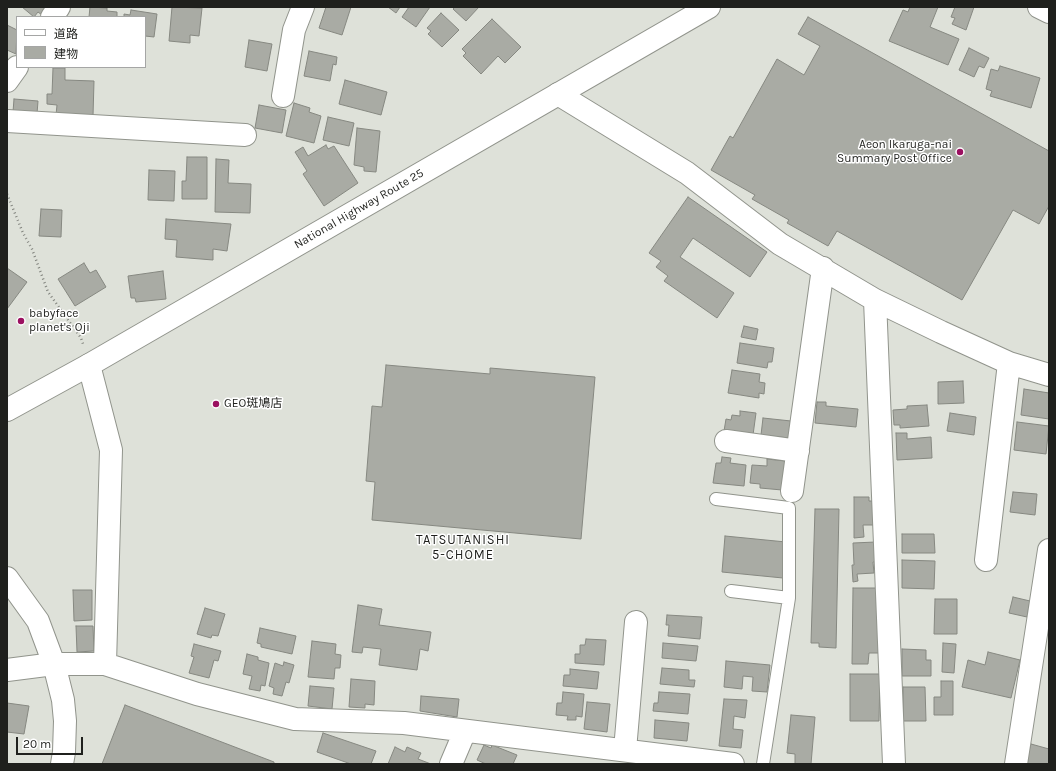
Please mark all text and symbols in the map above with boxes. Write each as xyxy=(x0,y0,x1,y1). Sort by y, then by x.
legend xyxy=(16,16,146,68)
text: 道路 xyxy=(54,27,78,41)
text: 建物 xyxy=(54,47,78,61)
place label: Aeon Ikaruga-nai Summary Post Office xyxy=(837,138,952,166)
marker: Aeon Ikaruga-nai Summary Post Office xyxy=(955,147,965,157)
street label: National Highway Route 25 xyxy=(292,166,426,252)
place label: babyface planet's Oji xyxy=(29,307,90,335)
marker: babyface planet's Oji xyxy=(16,316,26,326)
place label: GEO斑鳩店 xyxy=(224,397,282,411)
marker: GEO斑鳩店 xyxy=(211,399,221,409)
district label: TATSUTANISHI 5-CHOME xyxy=(416,532,510,563)
scale bar xyxy=(18,729,85,755)
text: 20 m xyxy=(23,737,51,751)

